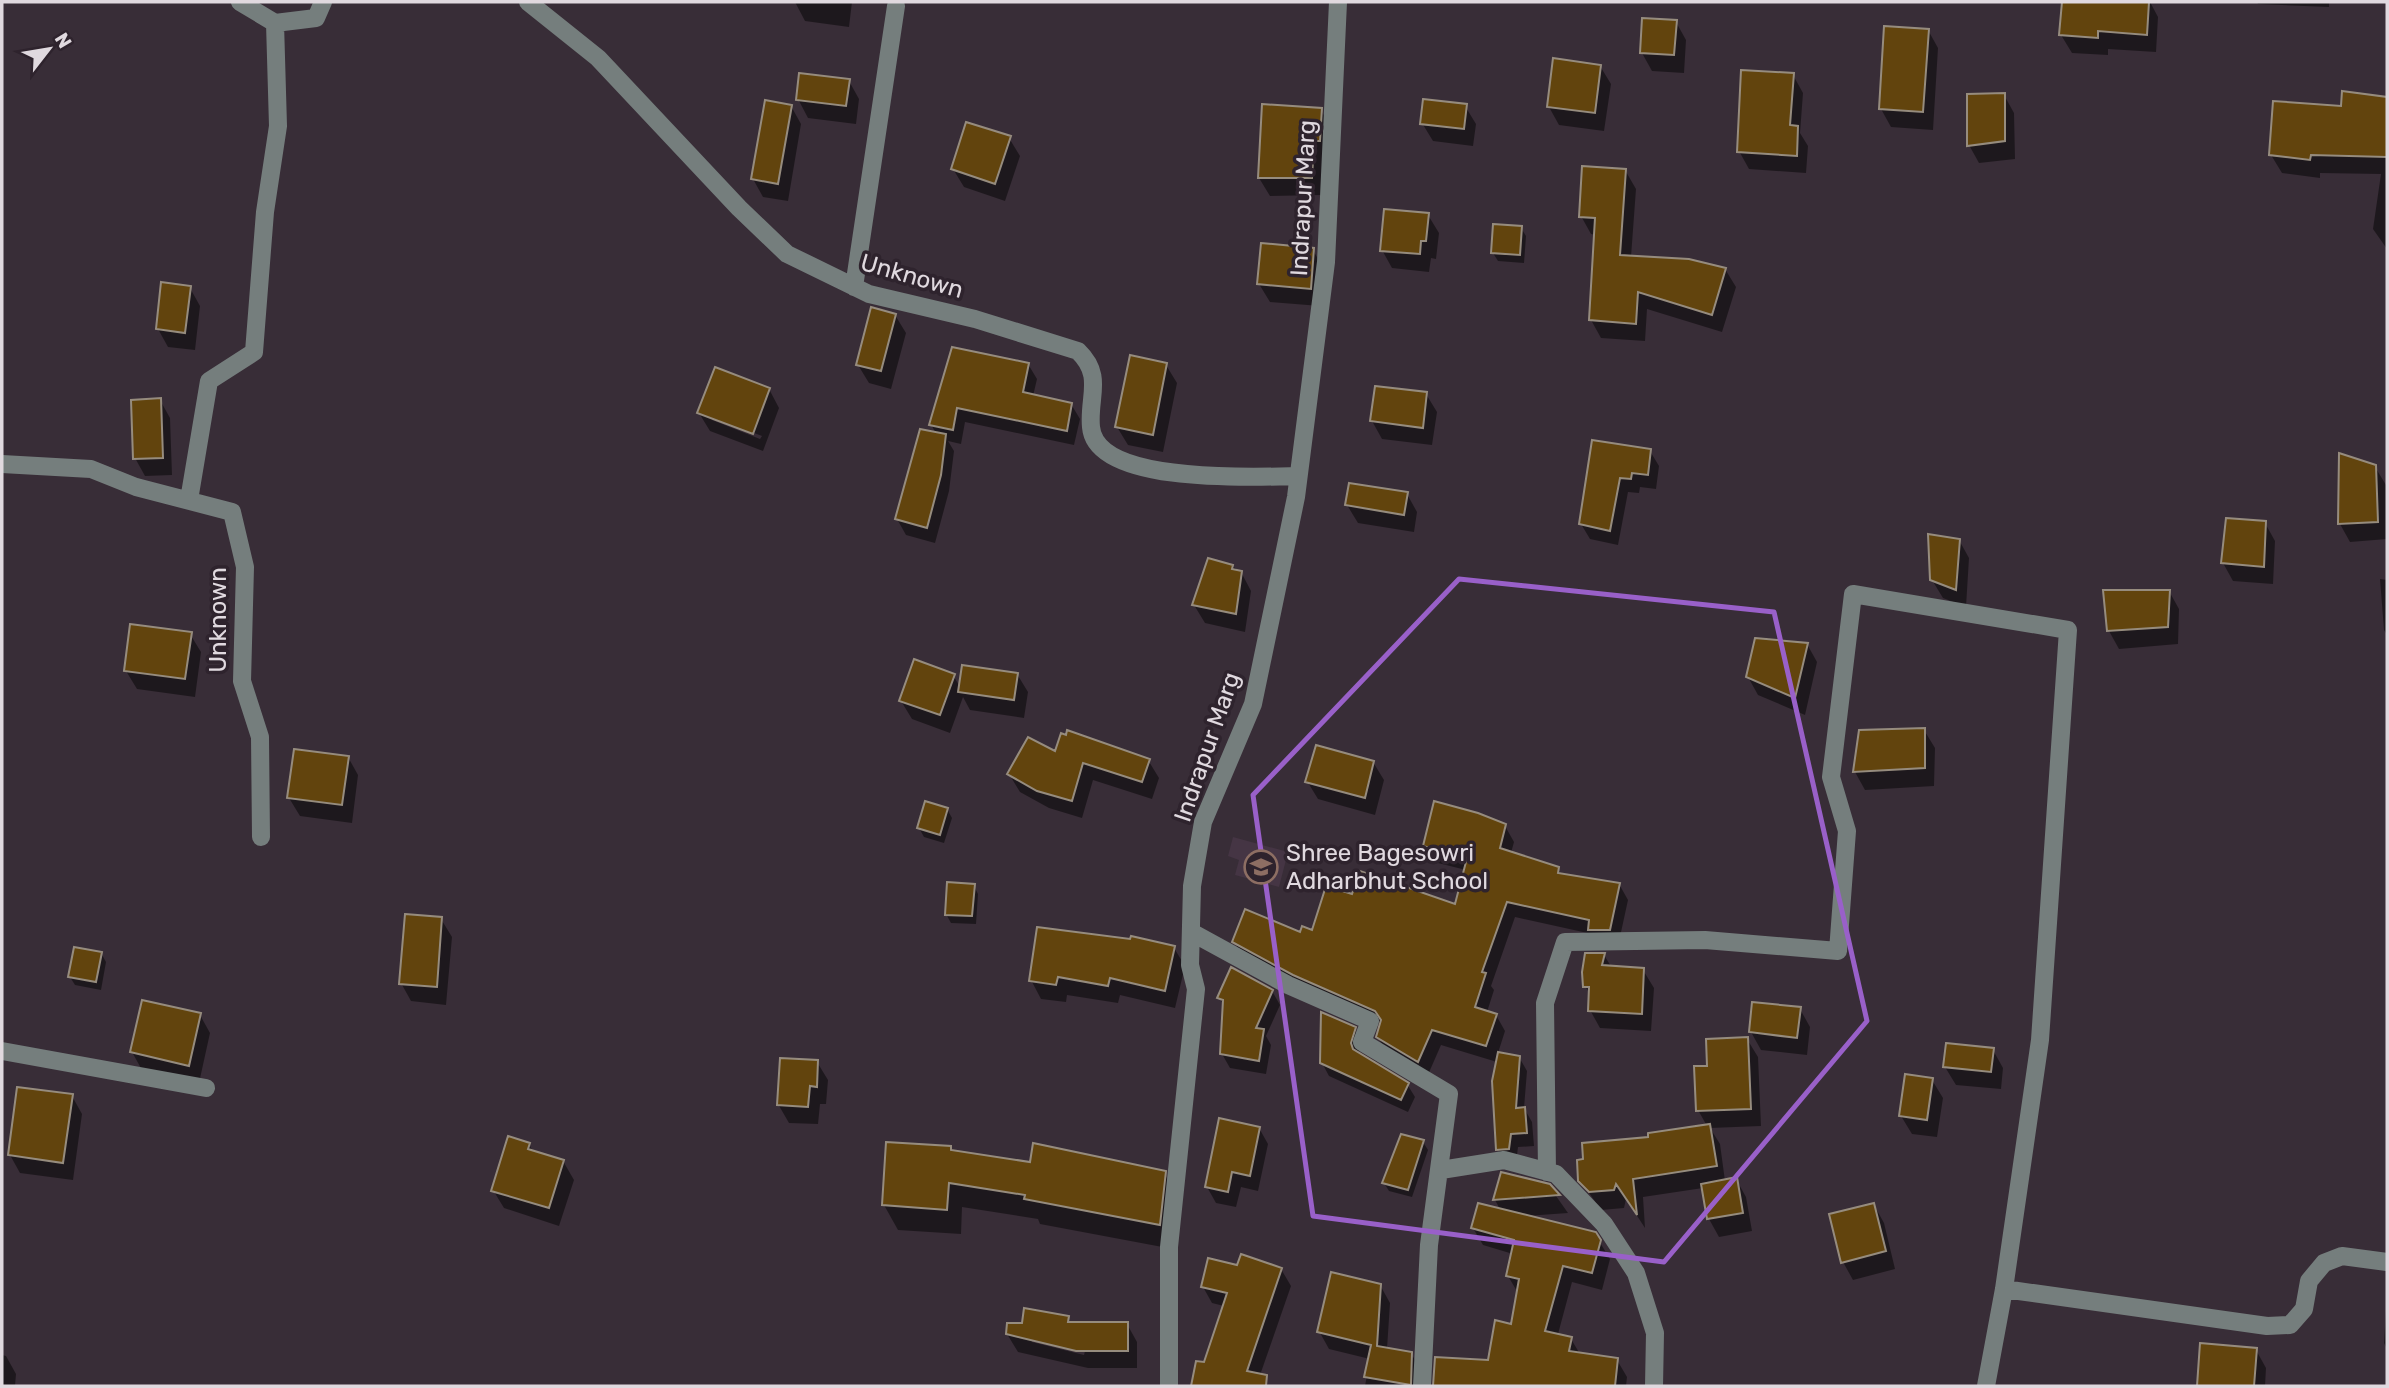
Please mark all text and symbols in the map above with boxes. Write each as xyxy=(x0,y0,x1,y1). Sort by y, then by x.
north arrow xyxy=(14,14,84,84)
text: N xyxy=(50,29,77,52)
street label: Indrapur Marg xyxy=(1285,119,1321,277)
street label: Unknown xyxy=(857,248,967,304)
street label: Unknown xyxy=(204,567,232,673)
street label: Indrapur Marg xyxy=(1168,669,1246,825)
place label: Shree Bagesowri Adharbhut School xyxy=(1286,839,1488,895)
school or university icon: Shree Bagesowri Adharbhut School xyxy=(1242,848,1280,886)

